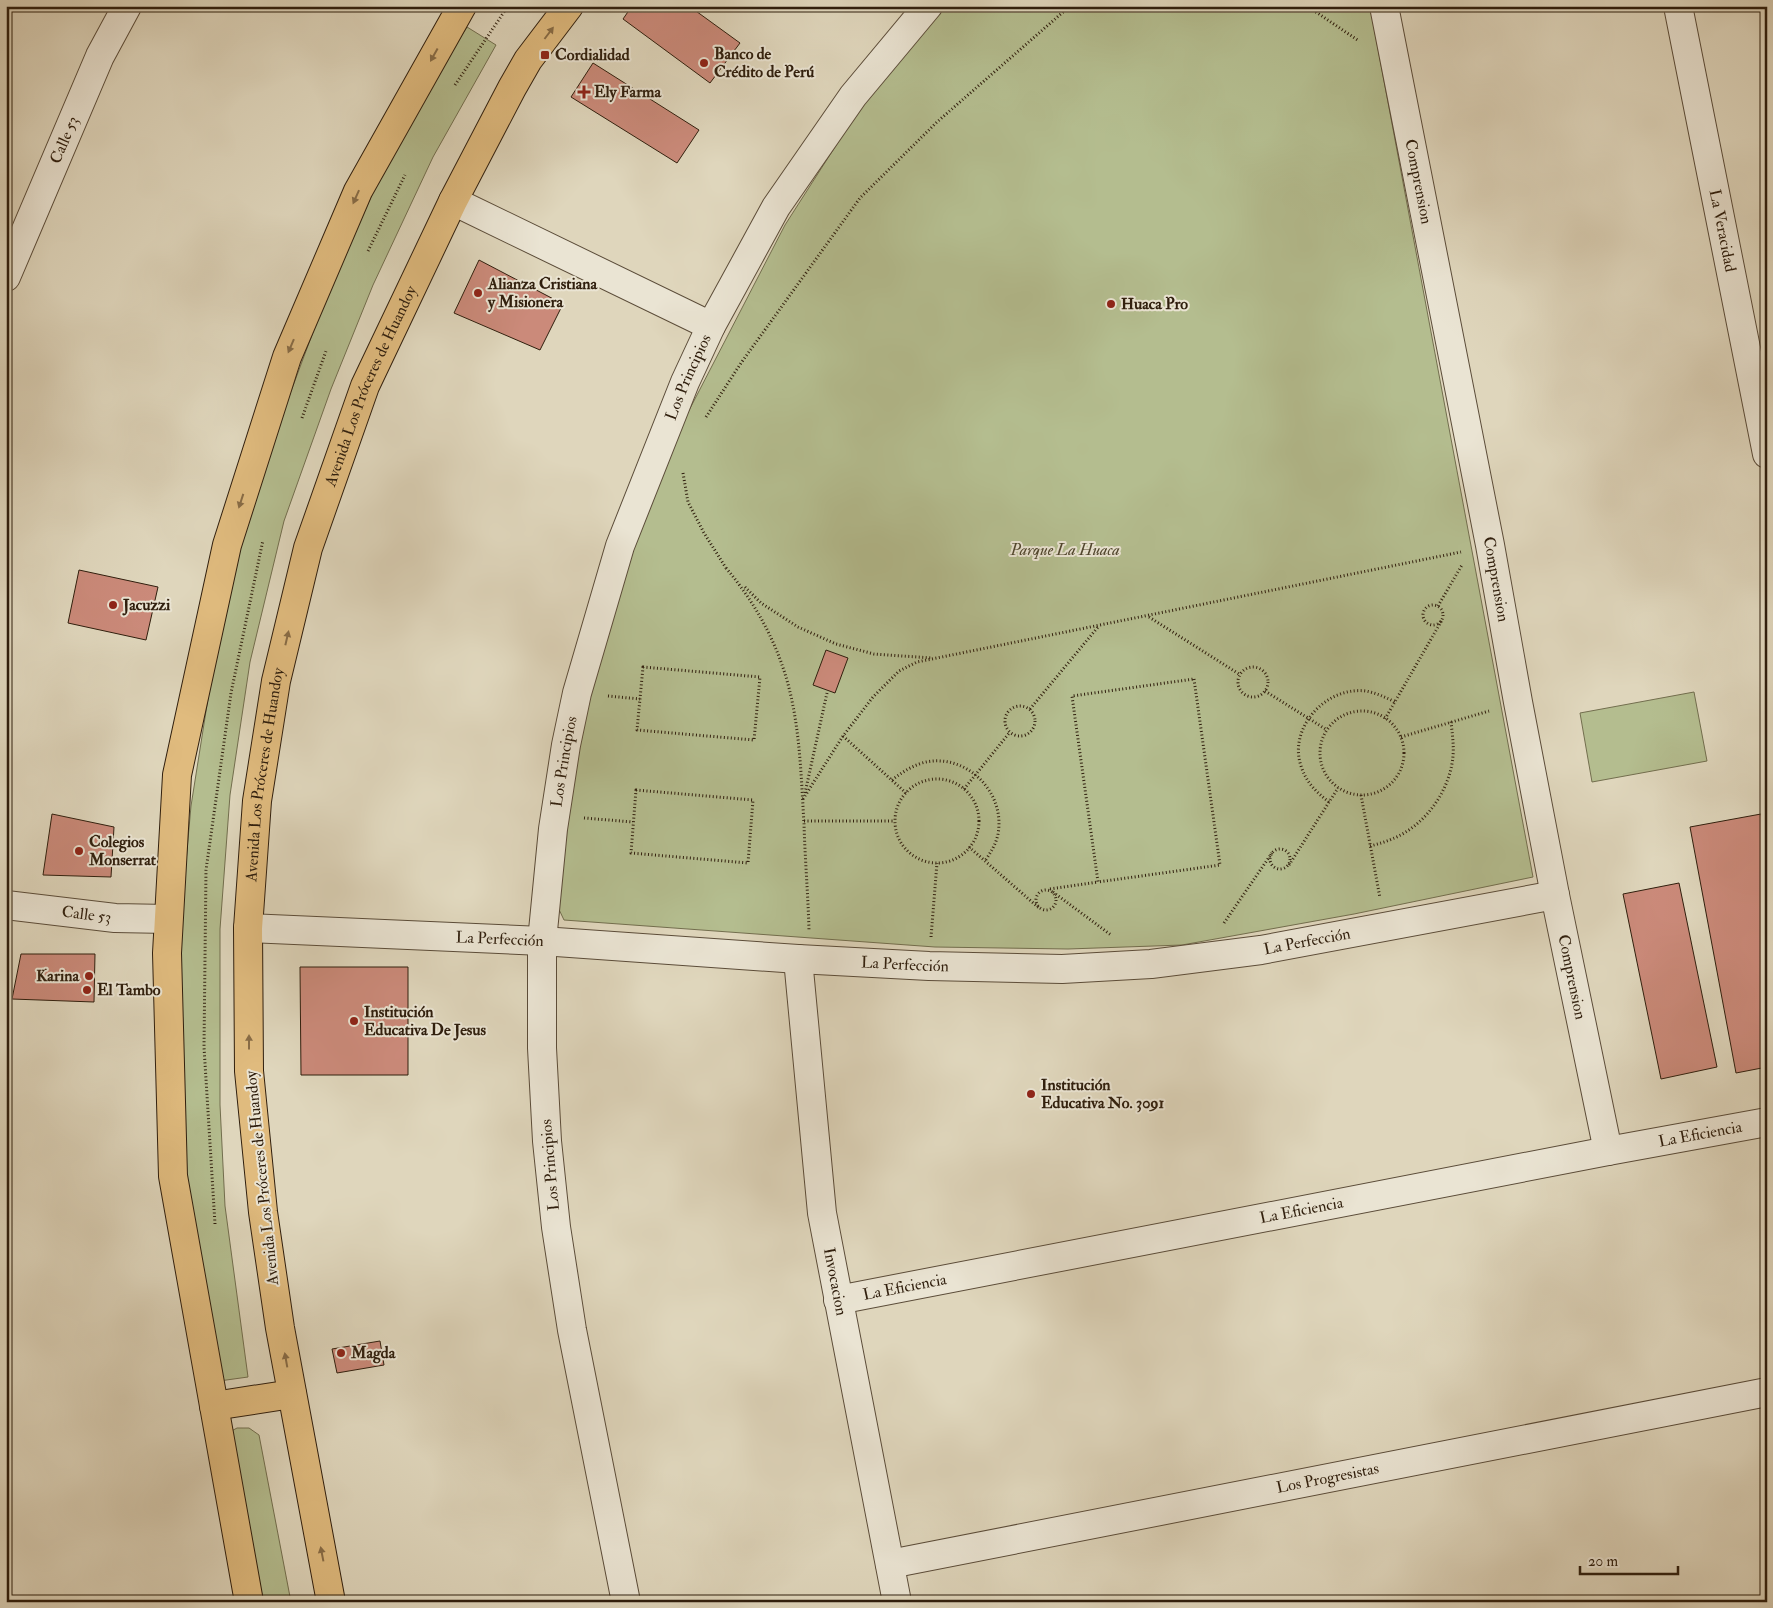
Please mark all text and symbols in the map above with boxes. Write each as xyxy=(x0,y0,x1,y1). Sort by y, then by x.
one-way arrow xyxy=(543,27,554,40)
place label: Banco de Crédito de Perú xyxy=(714,44,815,82)
place label: Cordialidad xyxy=(555,45,630,65)
one-way arrow xyxy=(430,47,438,62)
marker: Cordialidad xyxy=(539,49,551,61)
marker: Banco de Crédito de Perú xyxy=(698,57,710,69)
place label: Ely Farma xyxy=(594,82,662,103)
marker: Ely Farma xyxy=(578,86,590,98)
street label: Calle 53 xyxy=(45,113,83,167)
street label: Comprension xyxy=(1400,137,1437,226)
street label: La Veracidad xyxy=(1705,188,1741,274)
one-way arrow xyxy=(351,190,359,204)
place label: Alianza Cristiana y Misionera xyxy=(487,274,598,313)
street label: Avenida Los Próceres de Huandoy xyxy=(320,282,422,490)
marker: Alianza Cristiana y Misionera xyxy=(472,287,484,299)
place label: Huaca Pro xyxy=(1121,294,1188,314)
marker: Huaca Pro xyxy=(1105,298,1117,310)
street label: Los Principios xyxy=(661,331,716,423)
one-way arrow xyxy=(287,339,295,353)
one-way arrow xyxy=(237,493,244,508)
street label: Comprension xyxy=(1479,535,1514,623)
park label: Parque La Huaca xyxy=(1009,540,1120,560)
place label: Jacuzzi xyxy=(122,595,171,616)
marker: Jacuzzi xyxy=(107,599,119,611)
one-way arrow xyxy=(283,630,291,645)
street label: Avenida Los Próceres de Huandoy xyxy=(241,665,289,883)
street label: Los Principios xyxy=(547,714,582,808)
place label: Colegios Monserrat xyxy=(88,832,157,870)
marker: Colegios Monserrat xyxy=(73,845,85,857)
street label: Calle 53 xyxy=(61,902,112,927)
street label: La Perfección xyxy=(1262,923,1352,959)
street label: La Perfección xyxy=(455,927,544,951)
street label: Comprension xyxy=(1553,933,1591,1021)
street label: La Perfección xyxy=(860,952,949,976)
place label: Karina xyxy=(36,966,79,986)
marker: Karina xyxy=(83,970,95,982)
place label: El Tambo xyxy=(97,980,161,1000)
marker: El Tambo xyxy=(81,984,93,996)
place label: Institución Educativa De Jesus xyxy=(364,1002,487,1041)
marker: Institución Educativa De Jesus xyxy=(348,1015,360,1027)
one-way arrow xyxy=(245,1034,253,1050)
street label: Avenida Los Próceres de Huandoy xyxy=(241,1069,283,1287)
place label: Institución Educativa No. 3091 xyxy=(1041,1075,1164,1113)
marker: Institución Educativa No. 3091 xyxy=(1025,1088,1037,1100)
street label: La Eficiencia xyxy=(1657,1117,1744,1152)
street label: Los Principios xyxy=(536,1118,565,1212)
street label: La Eficiencia xyxy=(1258,1192,1345,1228)
street label: Invocacion xyxy=(819,1246,852,1317)
street label: La Eficiencia xyxy=(861,1269,949,1305)
place label: Magda xyxy=(350,1343,396,1364)
marker: Magda xyxy=(335,1347,347,1359)
one-way arrow xyxy=(282,1352,290,1367)
street label: Los Progresistas xyxy=(1275,1458,1381,1498)
scale bar xyxy=(1580,1543,1678,1575)
one-way arrow xyxy=(318,1545,326,1561)
text: 20 m xyxy=(1588,1552,1618,1571)

